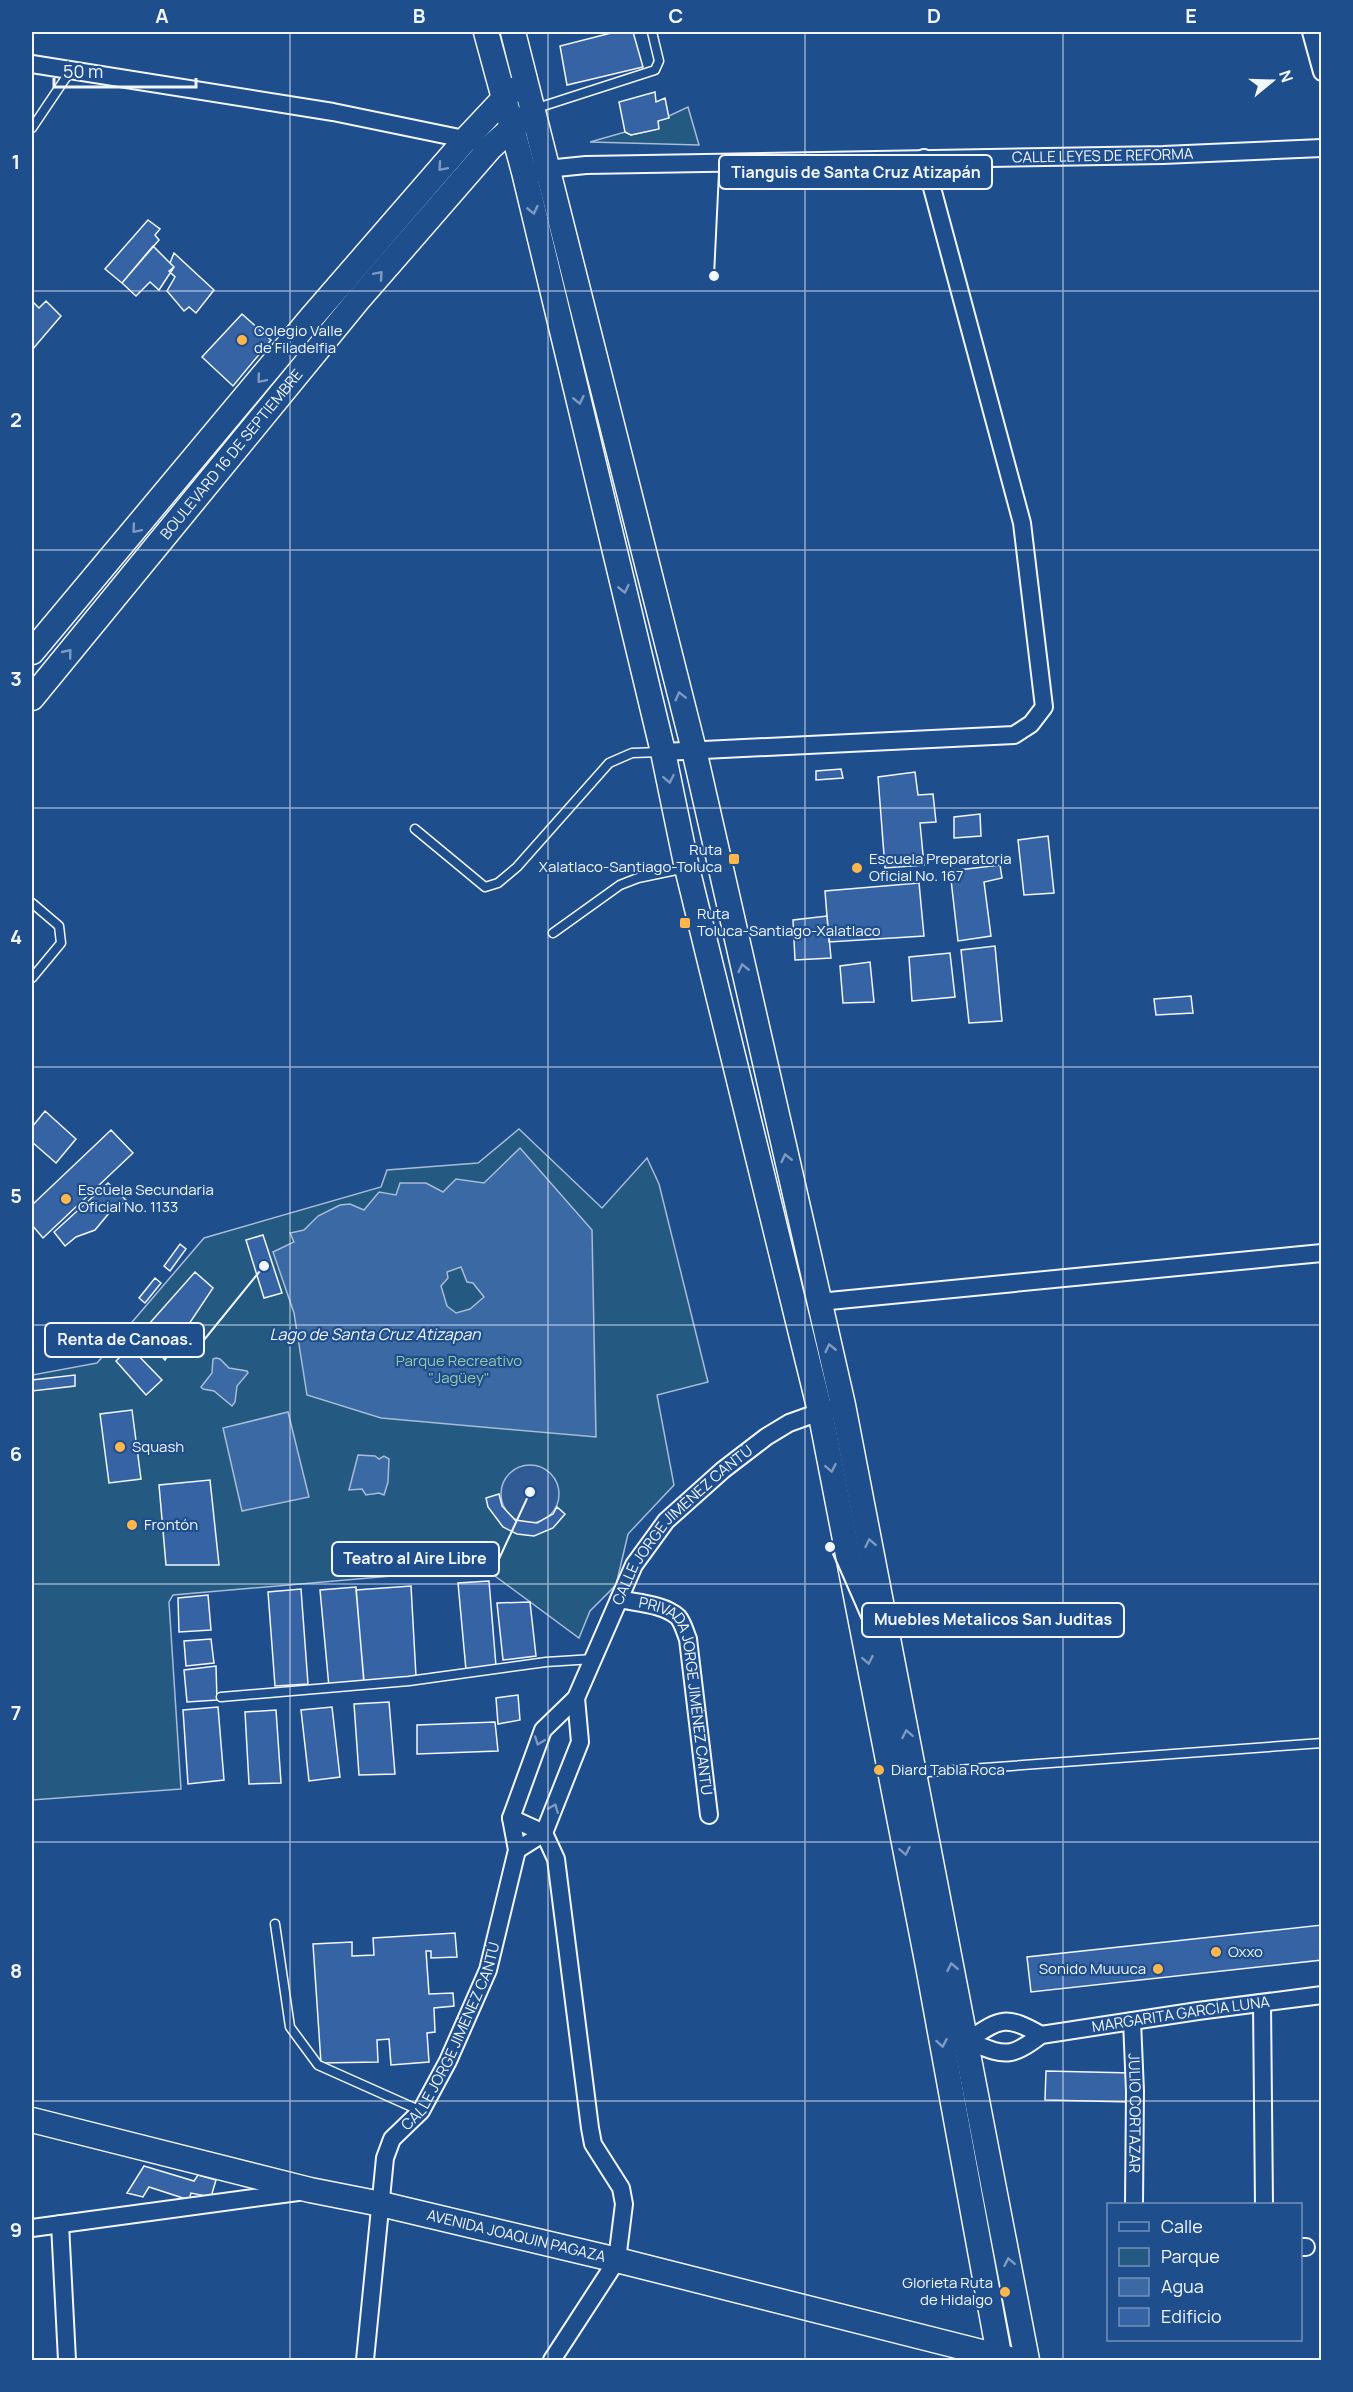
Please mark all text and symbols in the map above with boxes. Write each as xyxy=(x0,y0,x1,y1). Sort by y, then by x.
text: A xyxy=(155,2,169,29)
text: B xyxy=(413,2,426,29)
text: C xyxy=(669,2,683,29)
text: D xyxy=(927,2,941,29)
text: E xyxy=(1185,2,1197,29)
scale bar xyxy=(54,51,196,89)
north arrow xyxy=(1242,51,1302,111)
text: 50 m xyxy=(63,59,103,83)
text: N xyxy=(1274,67,1298,85)
street label: CALLE LEYES DE REFORMA xyxy=(1012,143,1194,168)
text: 1 xyxy=(12,148,20,175)
callout: Tianguis de Santa Cruz Atizapán xyxy=(719,155,992,189)
one-way arrow xyxy=(438,160,449,171)
text: Tianguis de Santa Cruz Atizapán xyxy=(731,161,981,183)
one-way arrow xyxy=(526,205,539,215)
one-way arrow xyxy=(372,271,383,282)
place label: Colegio Valle de Filadelfia xyxy=(254,320,343,358)
marker: Colegio Valle de Filadelfia xyxy=(235,333,249,347)
street label: BOULEVARD 16 DE SEPTIEMBRE xyxy=(155,364,307,544)
one-way arrow xyxy=(257,372,268,383)
one-way arrow xyxy=(571,394,584,404)
text: 2 xyxy=(10,406,22,433)
one-way arrow xyxy=(132,522,143,533)
one-way arrow xyxy=(617,584,630,594)
one-way arrow xyxy=(61,648,72,659)
text: 3 xyxy=(10,665,22,692)
one-way arrow xyxy=(675,691,688,701)
one-way arrow xyxy=(662,774,675,784)
place label: Ruta Xalatlaco-Santiago-Toluca xyxy=(539,839,722,877)
place label: Escuela Preparatoria Oficial No. 167 xyxy=(869,848,1012,886)
marker: Ruta Xalatlaco-Santiago-Toluca xyxy=(727,852,741,866)
marker: Escuela Preparatoria Oficial No. 167 xyxy=(850,861,864,875)
place label: Ruta Toluca-Santiago-Xalatlaco xyxy=(697,903,881,941)
marker: Ruta Toluca-Santiago-Xalatlaco xyxy=(678,916,692,930)
text: 4 xyxy=(10,923,22,950)
one-way arrow xyxy=(737,963,750,973)
one-way arrow xyxy=(781,1153,794,1163)
place label: Escuela Secundaria Oficial No. 1133 xyxy=(78,1179,214,1217)
text: 5 xyxy=(10,1182,22,1209)
marker: Escuela Secundaria Oficial No. 1133 xyxy=(59,1192,73,1206)
callout: Renta de Canoas. xyxy=(45,1323,204,1357)
water label: Lago de Santa Cruz Atizapan xyxy=(269,1323,481,1345)
text: Renta de Canoas. xyxy=(57,1328,193,1350)
one-way arrow xyxy=(824,1343,837,1353)
park label: Parque Recreativo "Jagüey" xyxy=(396,1350,522,1388)
place label: Squash xyxy=(132,1436,184,1457)
text: 6 xyxy=(10,1440,22,1467)
marker: Squash xyxy=(113,1440,127,1454)
street label: CALLE JORGE JIMÉNEZ CANTÚ xyxy=(607,1440,757,1608)
one-way arrow xyxy=(824,1463,837,1473)
place label: Frontón xyxy=(144,1514,198,1535)
marker: Frontón xyxy=(125,1518,139,1532)
one-way arrow xyxy=(864,1538,877,1548)
callout: Teatro al Aire Libre xyxy=(332,1542,499,1576)
text: Teatro al Aire Libre xyxy=(343,1547,487,1569)
street label: PRIVADA JORGE JIMÉNEZ CANTÚ xyxy=(637,1592,718,1796)
callout: Muebles Metalicos San Juditas xyxy=(862,1603,1124,1637)
text: Muebles Metalicos San Juditas xyxy=(874,1608,1112,1630)
one-way arrow xyxy=(861,1655,874,1665)
text: 7 xyxy=(11,1699,21,1726)
one-way arrow xyxy=(901,1730,914,1740)
one-way arrow xyxy=(534,1735,546,1746)
place label: Diard Tabla Roca xyxy=(891,1759,1005,1780)
marker: Diard Tabla Roca xyxy=(872,1763,886,1777)
one-way arrow xyxy=(547,1804,559,1815)
one-way arrow xyxy=(898,1846,911,1856)
street label: CALLE JORGE JIMÉNEZ CANTÚ xyxy=(396,1940,504,2135)
place label: Oxxo xyxy=(1228,1941,1263,1962)
marker: Oxxo xyxy=(1209,1945,1223,1959)
text: 8 xyxy=(10,1957,22,1984)
place label: Sonido Muuuca xyxy=(1039,1958,1146,1979)
one-way arrow xyxy=(946,1962,959,1972)
marker: Sonido Muuuca xyxy=(1151,1962,1165,1976)
street label: MARGARITA GARCÍA LUNA xyxy=(1090,1991,1271,2037)
one-way arrow xyxy=(935,2038,948,2048)
street label: JULIO CORTAZAR xyxy=(1123,2053,1146,2173)
legend xyxy=(1107,2203,1302,2341)
street label: AVENIDA JOAQUIN PAGAZA xyxy=(425,2204,608,2267)
text: Calle xyxy=(1161,2214,1203,2238)
text: 9 xyxy=(10,2216,22,2243)
text: Parque xyxy=(1161,2244,1220,2268)
one-way arrow xyxy=(1003,2257,1015,2266)
place label: Glorieta Ruta de Hidalgo xyxy=(902,2272,993,2310)
text: Agua xyxy=(1161,2274,1204,2298)
marker: Glorieta Ruta de Hidalgo xyxy=(998,2285,1012,2299)
text: Edificio xyxy=(1161,2304,1222,2328)

